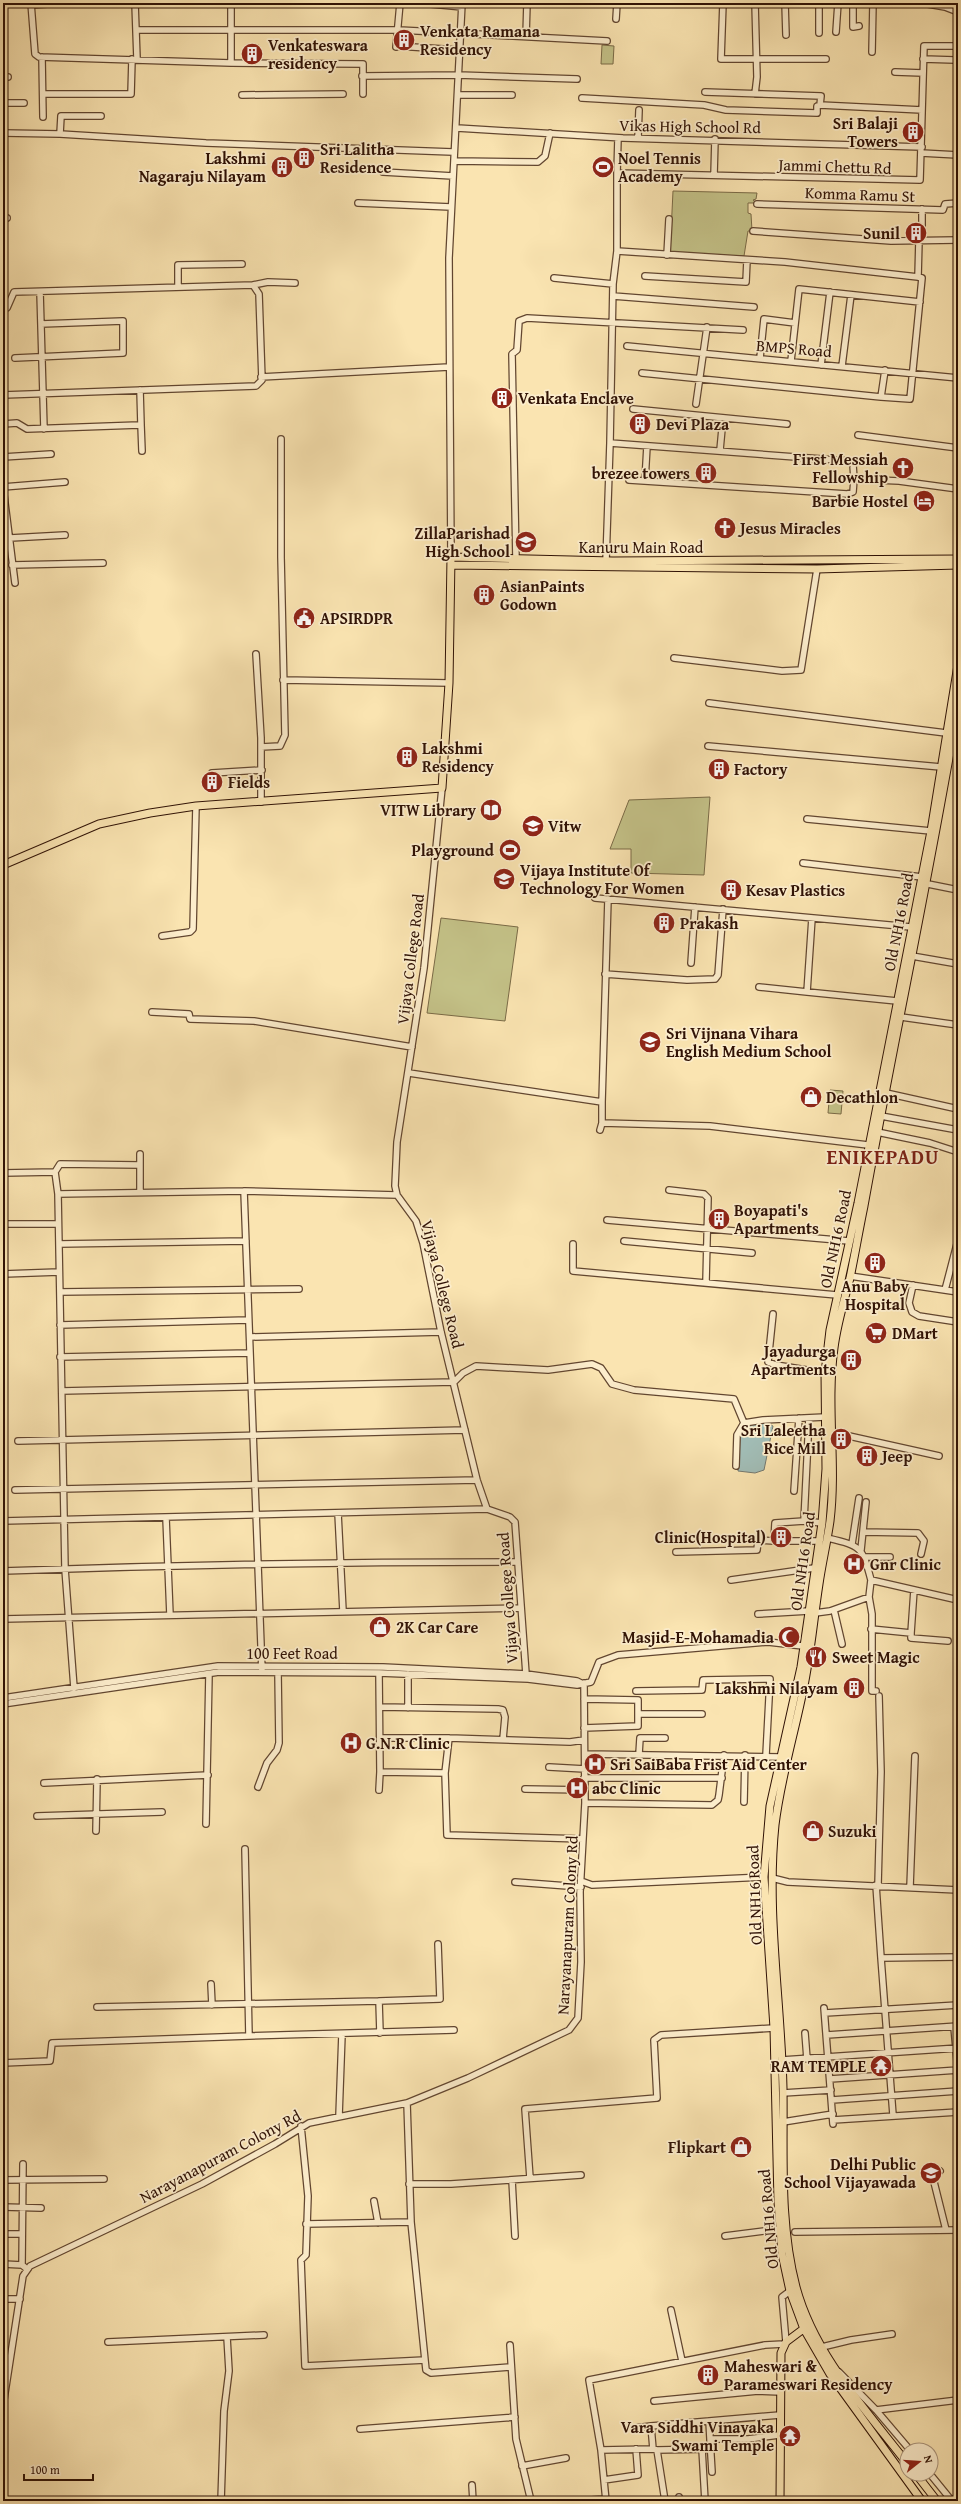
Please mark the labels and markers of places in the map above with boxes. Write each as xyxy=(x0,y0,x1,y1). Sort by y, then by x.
place label: Venkata Ramana Residency xyxy=(420,19,541,61)
building icon: Venkata Ramana Residency xyxy=(391,27,417,53)
place label: Venkateswara residency xyxy=(268,33,369,75)
building icon: Venkateswara residency xyxy=(239,41,265,67)
place label: Sri Balaji Towers xyxy=(833,111,898,153)
building icon: Sri Balaji Towers xyxy=(900,119,926,145)
place label: Sri Lalitha Residence xyxy=(320,137,395,179)
building icon: Sri Lalitha Residence xyxy=(291,145,317,171)
place label: Lakshmi Nagaraju Nilayam xyxy=(139,146,266,188)
place label: Noel Tennis Academy xyxy=(618,146,701,188)
building icon: Lakshmi Nagaraju Nilayam xyxy=(269,154,295,180)
sports icon: Noel Tennis Academy xyxy=(590,154,616,180)
building icon: Sunil xyxy=(903,220,929,246)
place label: Sunil xyxy=(863,221,900,245)
building icon: Venkata Enclave xyxy=(489,385,515,411)
place label: Venkata Enclave xyxy=(518,386,634,410)
building icon: Devi Plaza xyxy=(627,411,653,437)
place label: Devi Plaza xyxy=(656,412,730,436)
place label: First Messiah Fellowship xyxy=(793,447,889,489)
church icon: First Messiah Fellowship xyxy=(890,455,916,481)
building icon: brezee towers xyxy=(693,460,719,486)
place label: brezee towers xyxy=(592,461,690,485)
hotel icon: Barbie Hostel xyxy=(911,488,937,514)
place label: Barbie Hostel xyxy=(812,489,908,513)
church icon: Jesus Miracles xyxy=(712,515,738,541)
place label: Jesus Miracles xyxy=(737,516,841,540)
place label: ZillaParishad High School xyxy=(415,521,511,563)
school or university icon: ZillaParishad High School xyxy=(513,529,539,555)
place label: AsianPaints Godown xyxy=(500,574,585,616)
building icon: AsianPaints Godown xyxy=(471,582,497,608)
public building icon: APSIRDPR xyxy=(291,605,317,631)
place label: APSIRDPR xyxy=(320,606,393,630)
place label: Lakshmi Residency xyxy=(422,736,494,778)
building icon: Lakshmi Residency xyxy=(394,744,420,770)
building icon: Factory xyxy=(706,756,732,782)
place label: Factory xyxy=(734,757,788,781)
building icon: Fields xyxy=(199,769,225,795)
place label: Fields xyxy=(228,770,270,794)
library icon: VITW Library xyxy=(478,797,504,823)
place label: VITW Library xyxy=(380,798,477,822)
school or university icon: Vitw xyxy=(520,813,546,839)
place label: Vitw xyxy=(548,814,582,838)
sports icon: Playground xyxy=(497,837,523,863)
place label: Playground xyxy=(411,838,495,862)
place label: Vijaya Institute Of Technology For Women xyxy=(520,858,685,900)
school or university icon: Vijaya Institute Of Technology For Women xyxy=(491,866,517,892)
building icon: Kesav Plastics xyxy=(718,877,744,903)
place label: Kesav Plastics xyxy=(746,878,845,902)
building icon: Prakash xyxy=(651,910,677,936)
place label: Prakash xyxy=(680,911,739,935)
place label: Sri Vijnana Vihara English Medium School xyxy=(666,1021,831,1063)
school or university icon: Sri Vijnana Vihara English Medium School xyxy=(637,1029,663,1055)
shop icon: Decathlon xyxy=(798,1084,824,1110)
place label: Decathlon xyxy=(826,1085,899,1109)
place label: Boyapati's Apartments xyxy=(734,1198,819,1240)
building icon: Boyapati's Apartments xyxy=(706,1206,732,1232)
building icon: Anu Baby Hospital xyxy=(862,1250,888,1276)
place label: Anu Baby Hospital xyxy=(841,1274,910,1316)
supermarket icon: DMart xyxy=(863,1320,889,1346)
place label: DMart xyxy=(892,1321,938,1345)
place label: Jayadurga Apartments xyxy=(751,1339,837,1381)
building icon: Jayadurga Apartments xyxy=(838,1347,864,1373)
place label: Sri Laleetha Rice Mill xyxy=(741,1418,827,1460)
building icon: Sri Laleetha Rice Mill xyxy=(828,1426,854,1452)
building icon: Jeep xyxy=(854,1443,880,1469)
place label: Jeep xyxy=(879,1444,912,1468)
building icon: Clinic(Hospital) xyxy=(768,1524,794,1550)
place label: Clinic(Hospital) xyxy=(655,1525,766,1549)
hospital icon: Gnr Clinic xyxy=(841,1551,867,1577)
place label: Gnr Clinic xyxy=(870,1552,941,1576)
shop icon: 2K Car Care xyxy=(367,1614,393,1640)
place label: 2K Car Care xyxy=(396,1615,478,1639)
mosque icon: Masjid-E-Mohamadia xyxy=(776,1624,802,1650)
place label: Masjid-E-Mohamadia xyxy=(622,1625,775,1649)
restaurant icon: Sweet Magic xyxy=(803,1644,829,1670)
place label: Sweet Magic xyxy=(832,1645,920,1669)
building icon: Lakshmi Nilayam xyxy=(841,1675,867,1701)
place label: Lakshmi Nilayam xyxy=(715,1676,838,1700)
hospital icon: G.N.R Clinic xyxy=(338,1730,364,1756)
place label: G.N.R Clinic xyxy=(366,1731,450,1755)
hospital icon: Sri SaiBaba Frist Aid Center xyxy=(582,1751,608,1777)
place label: Sri SaiBaba Frist Aid Center xyxy=(610,1752,808,1776)
hospital icon: abc Clinic xyxy=(564,1775,590,1801)
place label: abc Clinic xyxy=(592,1776,661,1800)
shop icon: Suzuki xyxy=(800,1818,826,1844)
place label: Suzuki xyxy=(828,1819,876,1843)
temple icon: RAM TEMPLE xyxy=(868,2053,894,2079)
place label: RAM TEMPLE xyxy=(771,2054,866,2078)
shop icon: Flipkart xyxy=(728,2134,754,2160)
place label: Flipkart xyxy=(668,2135,726,2159)
place label: Delhi Public School Vijayawada xyxy=(784,2152,917,2194)
school or university icon: Delhi Public School Vijayawada xyxy=(918,2160,944,2186)
place label: Maheswari & Parameswari Residency xyxy=(724,2354,893,2396)
building icon: Maheswari & Parameswari Residency xyxy=(695,2362,721,2388)
place label: Vara Siddhi Vinayaka Swami Temple xyxy=(621,2415,775,2457)
temple icon: Vara Siddhi Vinayaka Swami Temple xyxy=(777,2423,803,2449)

